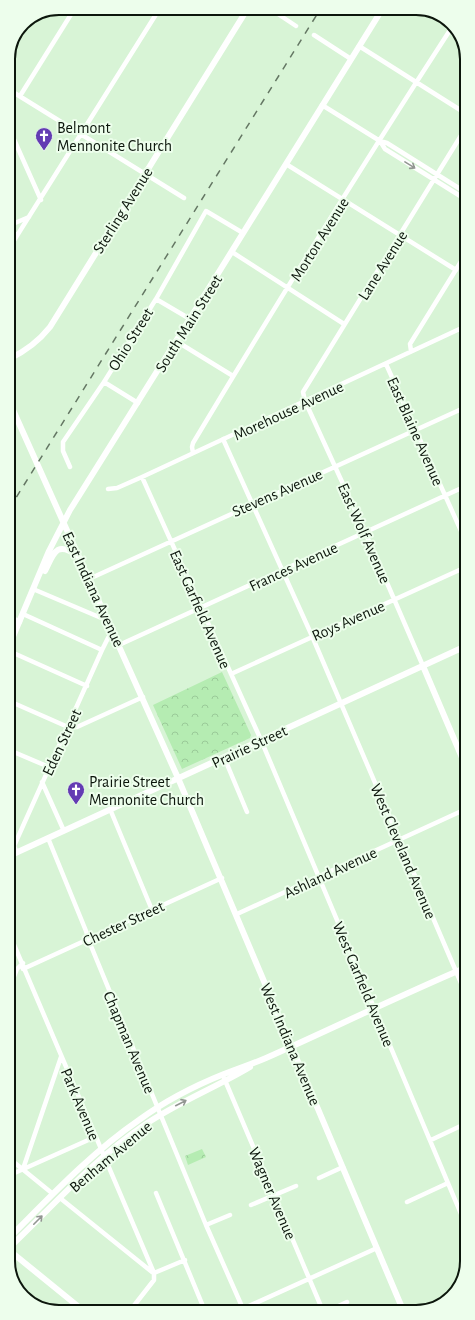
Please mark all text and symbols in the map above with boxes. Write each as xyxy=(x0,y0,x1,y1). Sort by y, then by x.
place label: Belmont Mennonite Church xyxy=(57,120,172,154)
church icon: Belmont Mennonite Church xyxy=(34,126,54,151)
one-way arrow xyxy=(404,161,416,169)
street label: Sterling Avenue xyxy=(90,165,156,256)
street label: Morton Avenue xyxy=(288,195,352,284)
street label: Lane Avenue xyxy=(355,228,411,303)
street label: South Main Street xyxy=(152,272,225,375)
street label: Ohio Street xyxy=(105,305,156,374)
street label: East Blaine Avenue xyxy=(384,375,446,488)
street label: Morehouse Avenue xyxy=(231,378,346,443)
street label: Stevens Avenue xyxy=(230,466,325,520)
street label: East Wolf Avenue xyxy=(335,481,393,586)
street label: East Indiana Avenue xyxy=(59,529,127,650)
street label: Frances Avenue xyxy=(247,539,340,594)
street label: East Garfield Avenue xyxy=(167,548,233,671)
street label: Roys Avenue xyxy=(310,598,388,645)
street label: Eden Street xyxy=(40,707,84,778)
street label: Prairie Street xyxy=(209,723,290,771)
place label: Prairie Street Mennonite Church xyxy=(89,774,204,808)
church icon: Prairie Street Mennonite Church xyxy=(66,780,86,805)
street label: West Cleveland Avenue xyxy=(367,781,439,921)
street label: Ashland Avenue xyxy=(281,844,379,901)
street label: Chester Street xyxy=(80,898,167,950)
street label: West Garfield Avenue xyxy=(329,919,397,1049)
street label: West Indiana Avenue xyxy=(257,981,323,1108)
street label: Chapman Avenue xyxy=(100,989,158,1096)
street label: Park Avenue xyxy=(58,1066,102,1143)
one-way arrow xyxy=(175,1099,187,1106)
street label: Benham Avenue xyxy=(67,1118,155,1196)
street label: Wagner Avenue xyxy=(245,1145,299,1242)
one-way arrow xyxy=(33,1215,43,1225)

